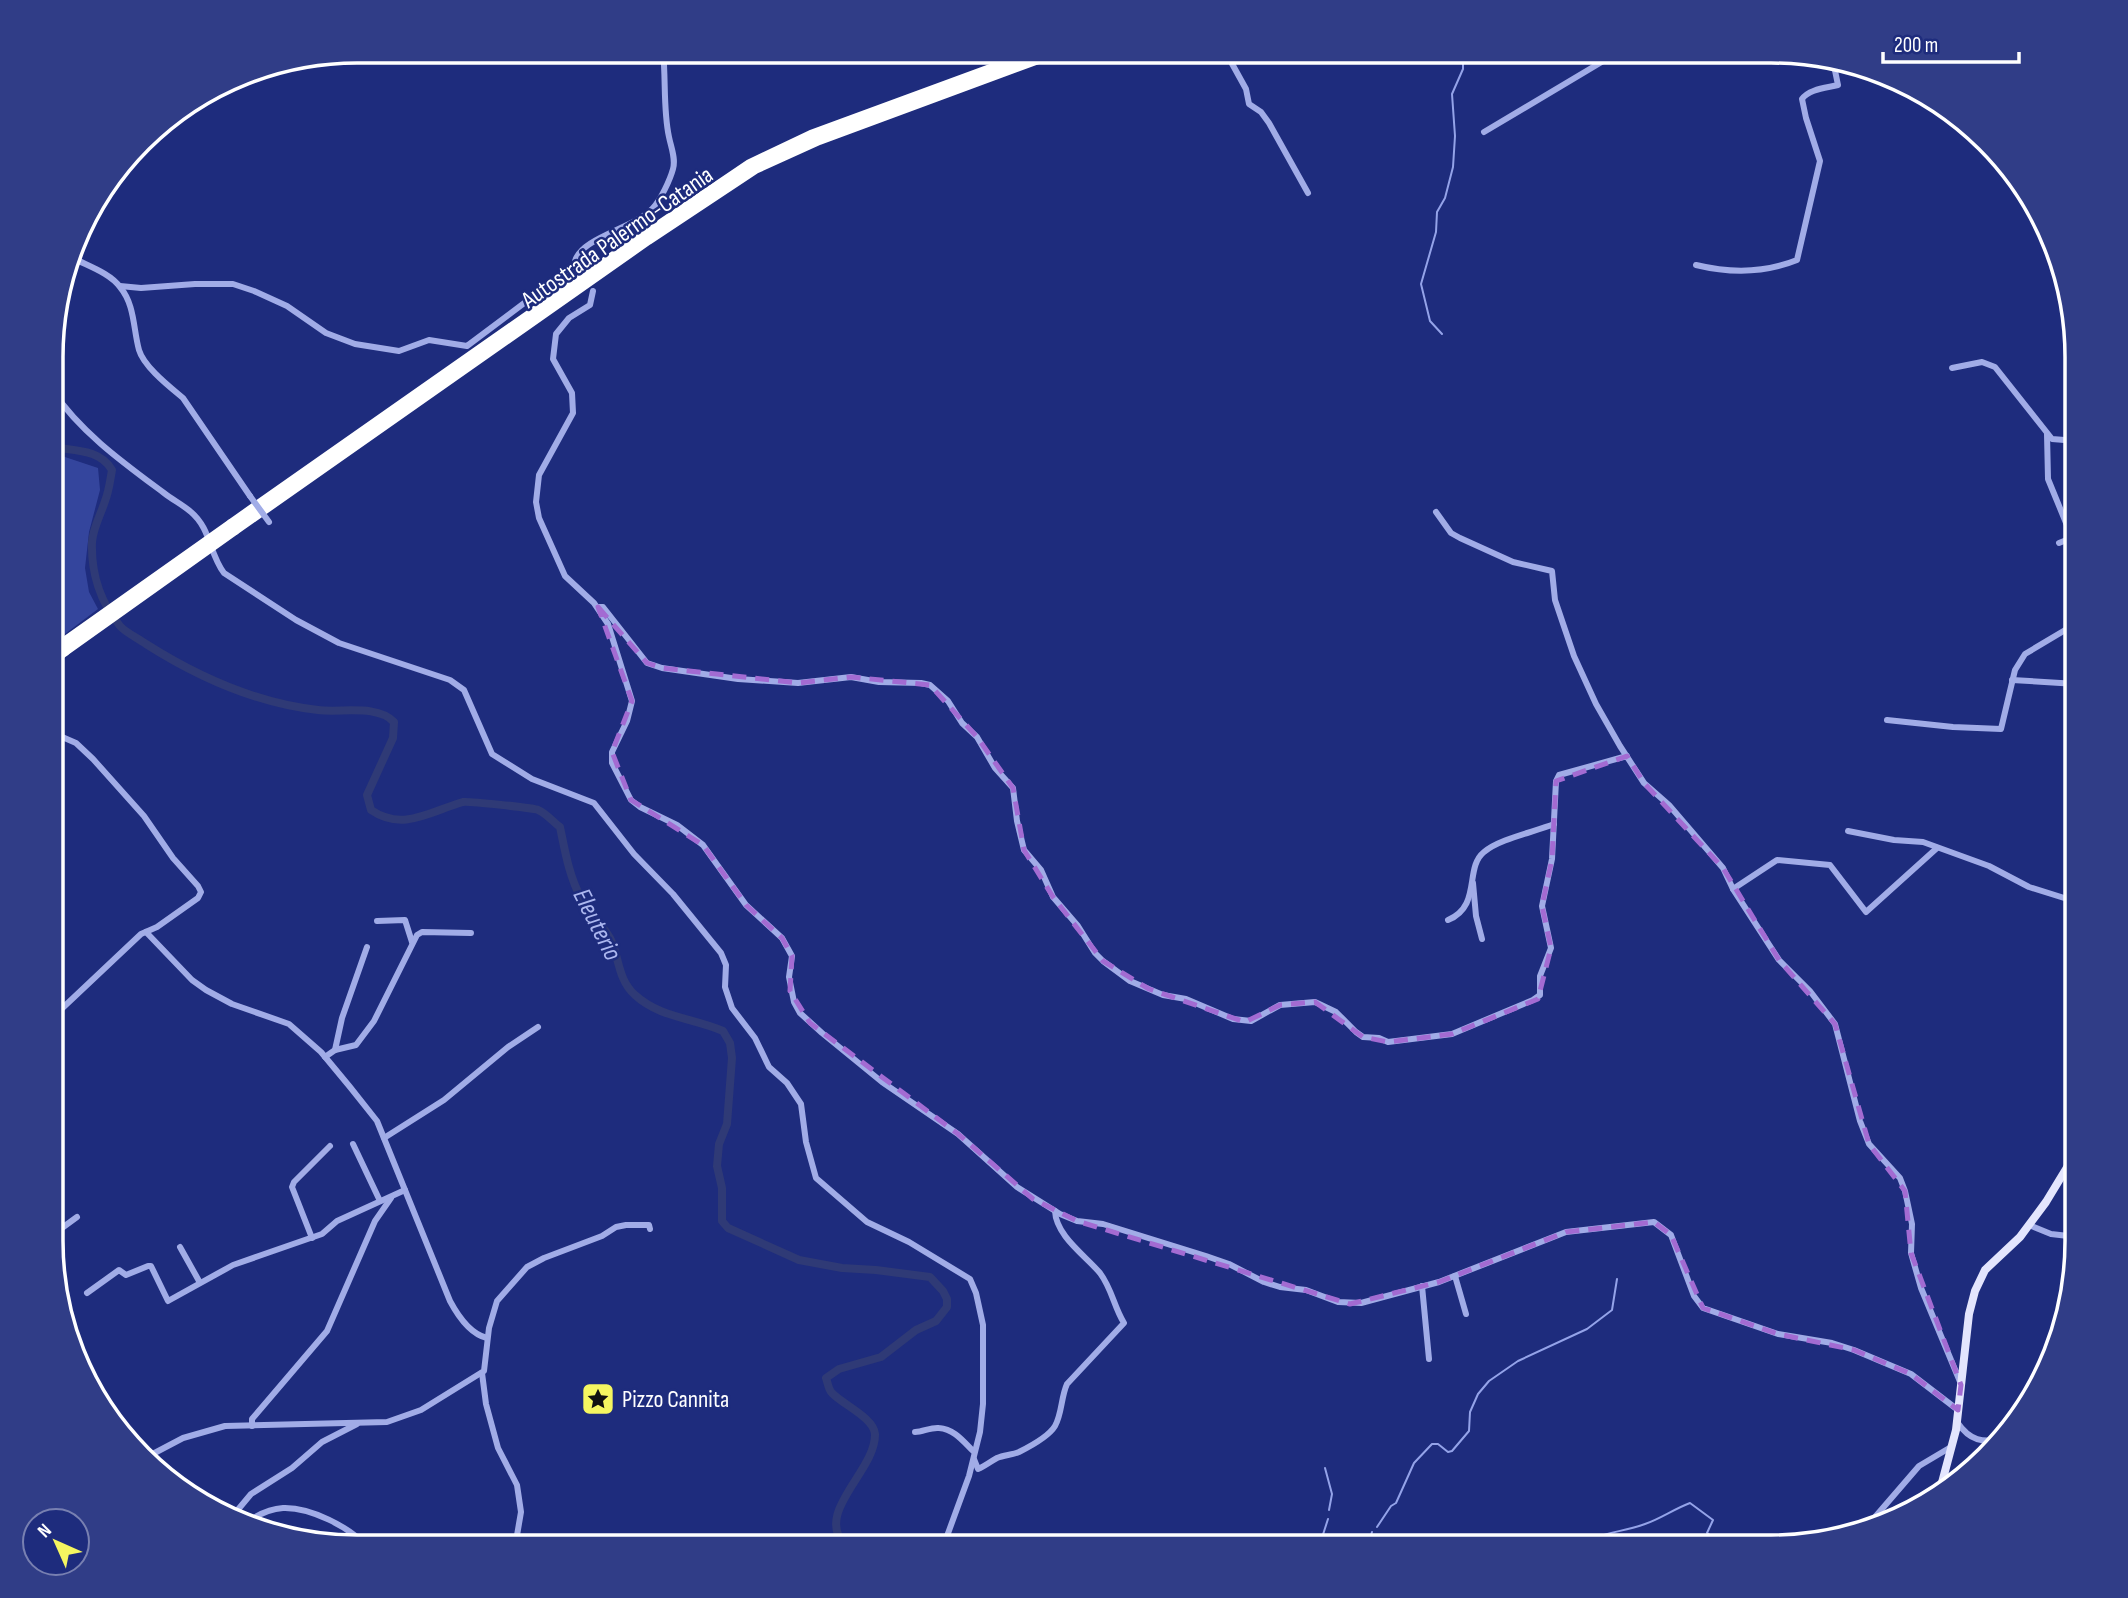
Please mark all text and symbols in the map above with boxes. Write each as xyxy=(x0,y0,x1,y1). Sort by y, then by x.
scale bar xyxy=(1883,21,2020,65)
text: 200 m xyxy=(1894,33,1938,58)
street label: Autostrada Palermo-Catania xyxy=(515,160,719,315)
water label: Eleuterio xyxy=(566,884,628,966)
place icon: Pizzo Cannita xyxy=(579,1380,617,1418)
place label: Pizzo Cannita xyxy=(622,1385,729,1414)
north arrow xyxy=(21,1507,91,1577)
text: N xyxy=(33,1519,57,1543)

